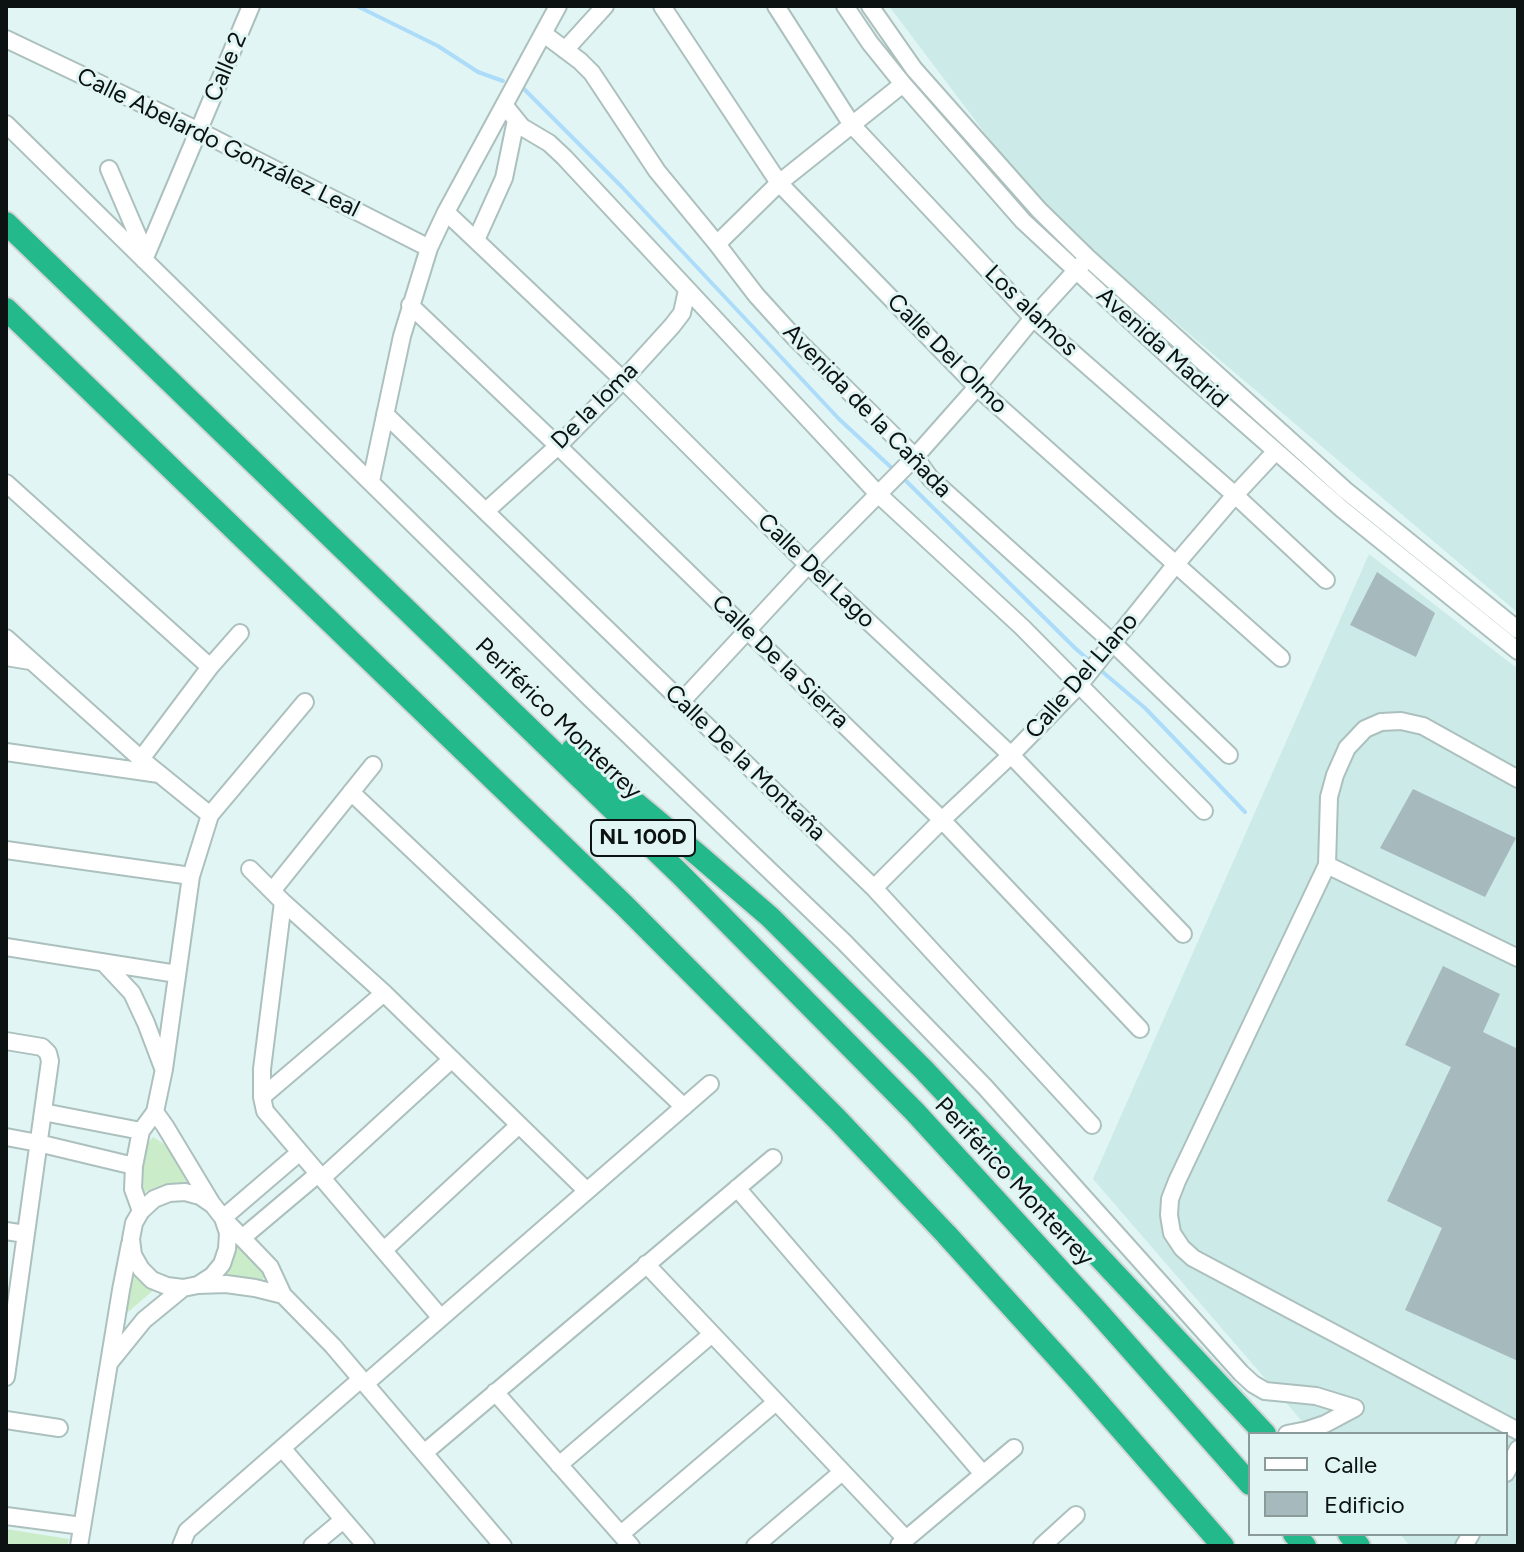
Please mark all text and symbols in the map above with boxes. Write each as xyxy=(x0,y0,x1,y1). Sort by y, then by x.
street label: Calle 2 xyxy=(199,28,253,106)
street label: Calle Abelardo González Leal xyxy=(72,62,364,224)
street label: Los alamos xyxy=(978,259,1084,363)
street label: Avenida Madrid xyxy=(1090,281,1234,415)
street label: Calle Del Olmo xyxy=(881,288,1013,420)
street label: Avenida de la Cañada xyxy=(777,318,957,504)
street label: De la loma xyxy=(546,357,644,455)
street label: Calle Del Lago xyxy=(751,508,881,634)
street label: Calle De la Sierra xyxy=(705,589,855,735)
street label: Calle Del Llano xyxy=(1020,607,1144,745)
street label: Periférico Monterrey xyxy=(469,632,647,806)
street label: Calle De la Montaña xyxy=(659,679,831,847)
road number: NL 100D xyxy=(591,820,695,856)
street label: Periférico Monterrey xyxy=(928,1092,1100,1272)
legend xyxy=(1248,1432,1508,1536)
text: Calle xyxy=(1324,1450,1377,1479)
text: Edificio xyxy=(1324,1490,1405,1519)

